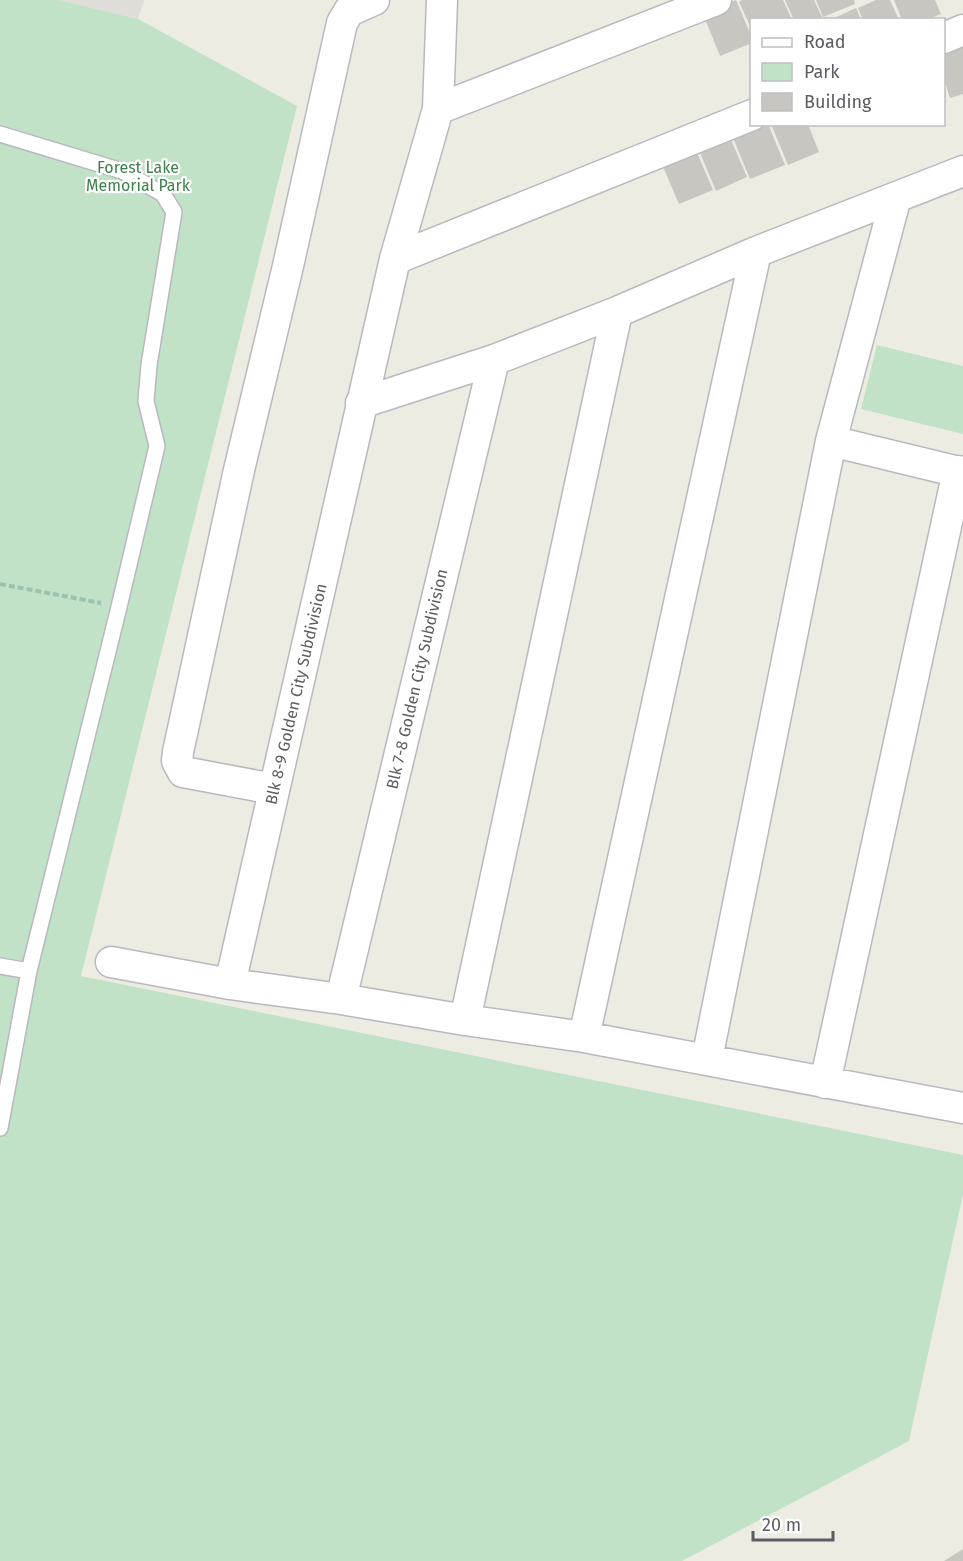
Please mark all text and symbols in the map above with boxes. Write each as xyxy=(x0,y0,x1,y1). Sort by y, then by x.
legend xyxy=(750,18,945,126)
text: Road xyxy=(804,31,846,53)
text: Park xyxy=(804,61,840,83)
text: Building xyxy=(804,91,872,113)
park label: Forest Lake Memorial Park xyxy=(86,158,191,195)
street label: Blk 7-8 Golden City Subdivision xyxy=(382,567,452,791)
street label: Blk 8-9 Golden City Subdivision xyxy=(261,582,331,806)
scale bar xyxy=(753,1504,832,1542)
text: 20 m xyxy=(762,1514,801,1536)

